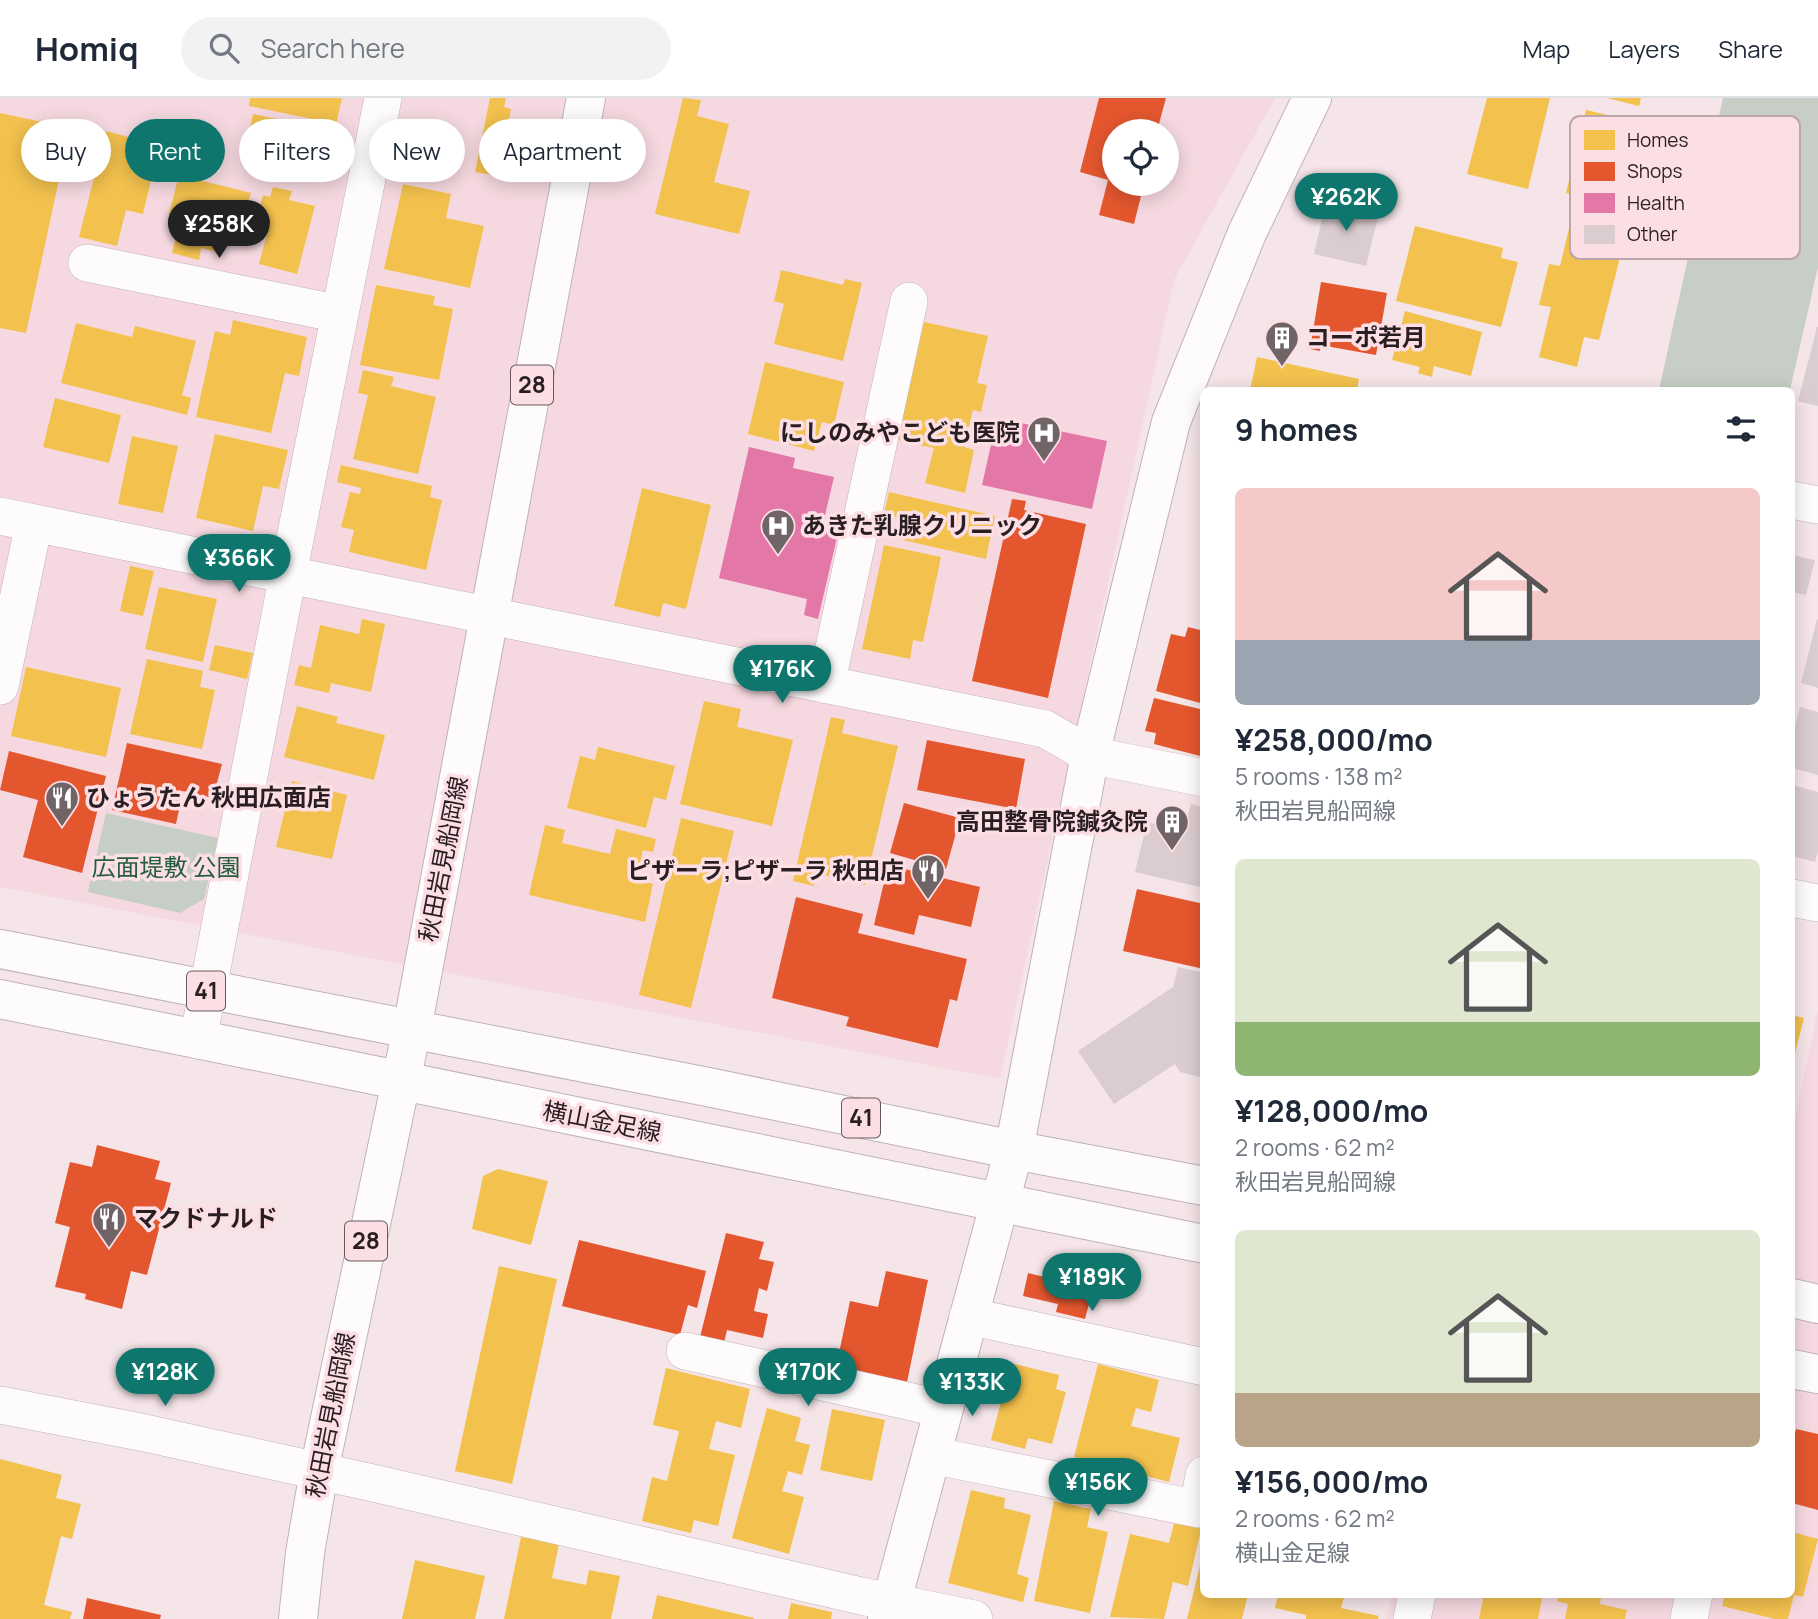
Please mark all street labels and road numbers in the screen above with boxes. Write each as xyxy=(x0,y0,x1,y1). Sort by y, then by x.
road number: 28 xyxy=(511,366,553,404)
street label: 秋田岩見船岡線 xyxy=(410,773,475,944)
road number: 41 xyxy=(187,972,225,1010)
street label: 横山金足線 xyxy=(540,1093,664,1148)
road number: 41 xyxy=(842,1099,880,1138)
road number: 28 xyxy=(345,1222,387,1260)
street label: 秋田岩見船岡線 xyxy=(297,1329,362,1500)

